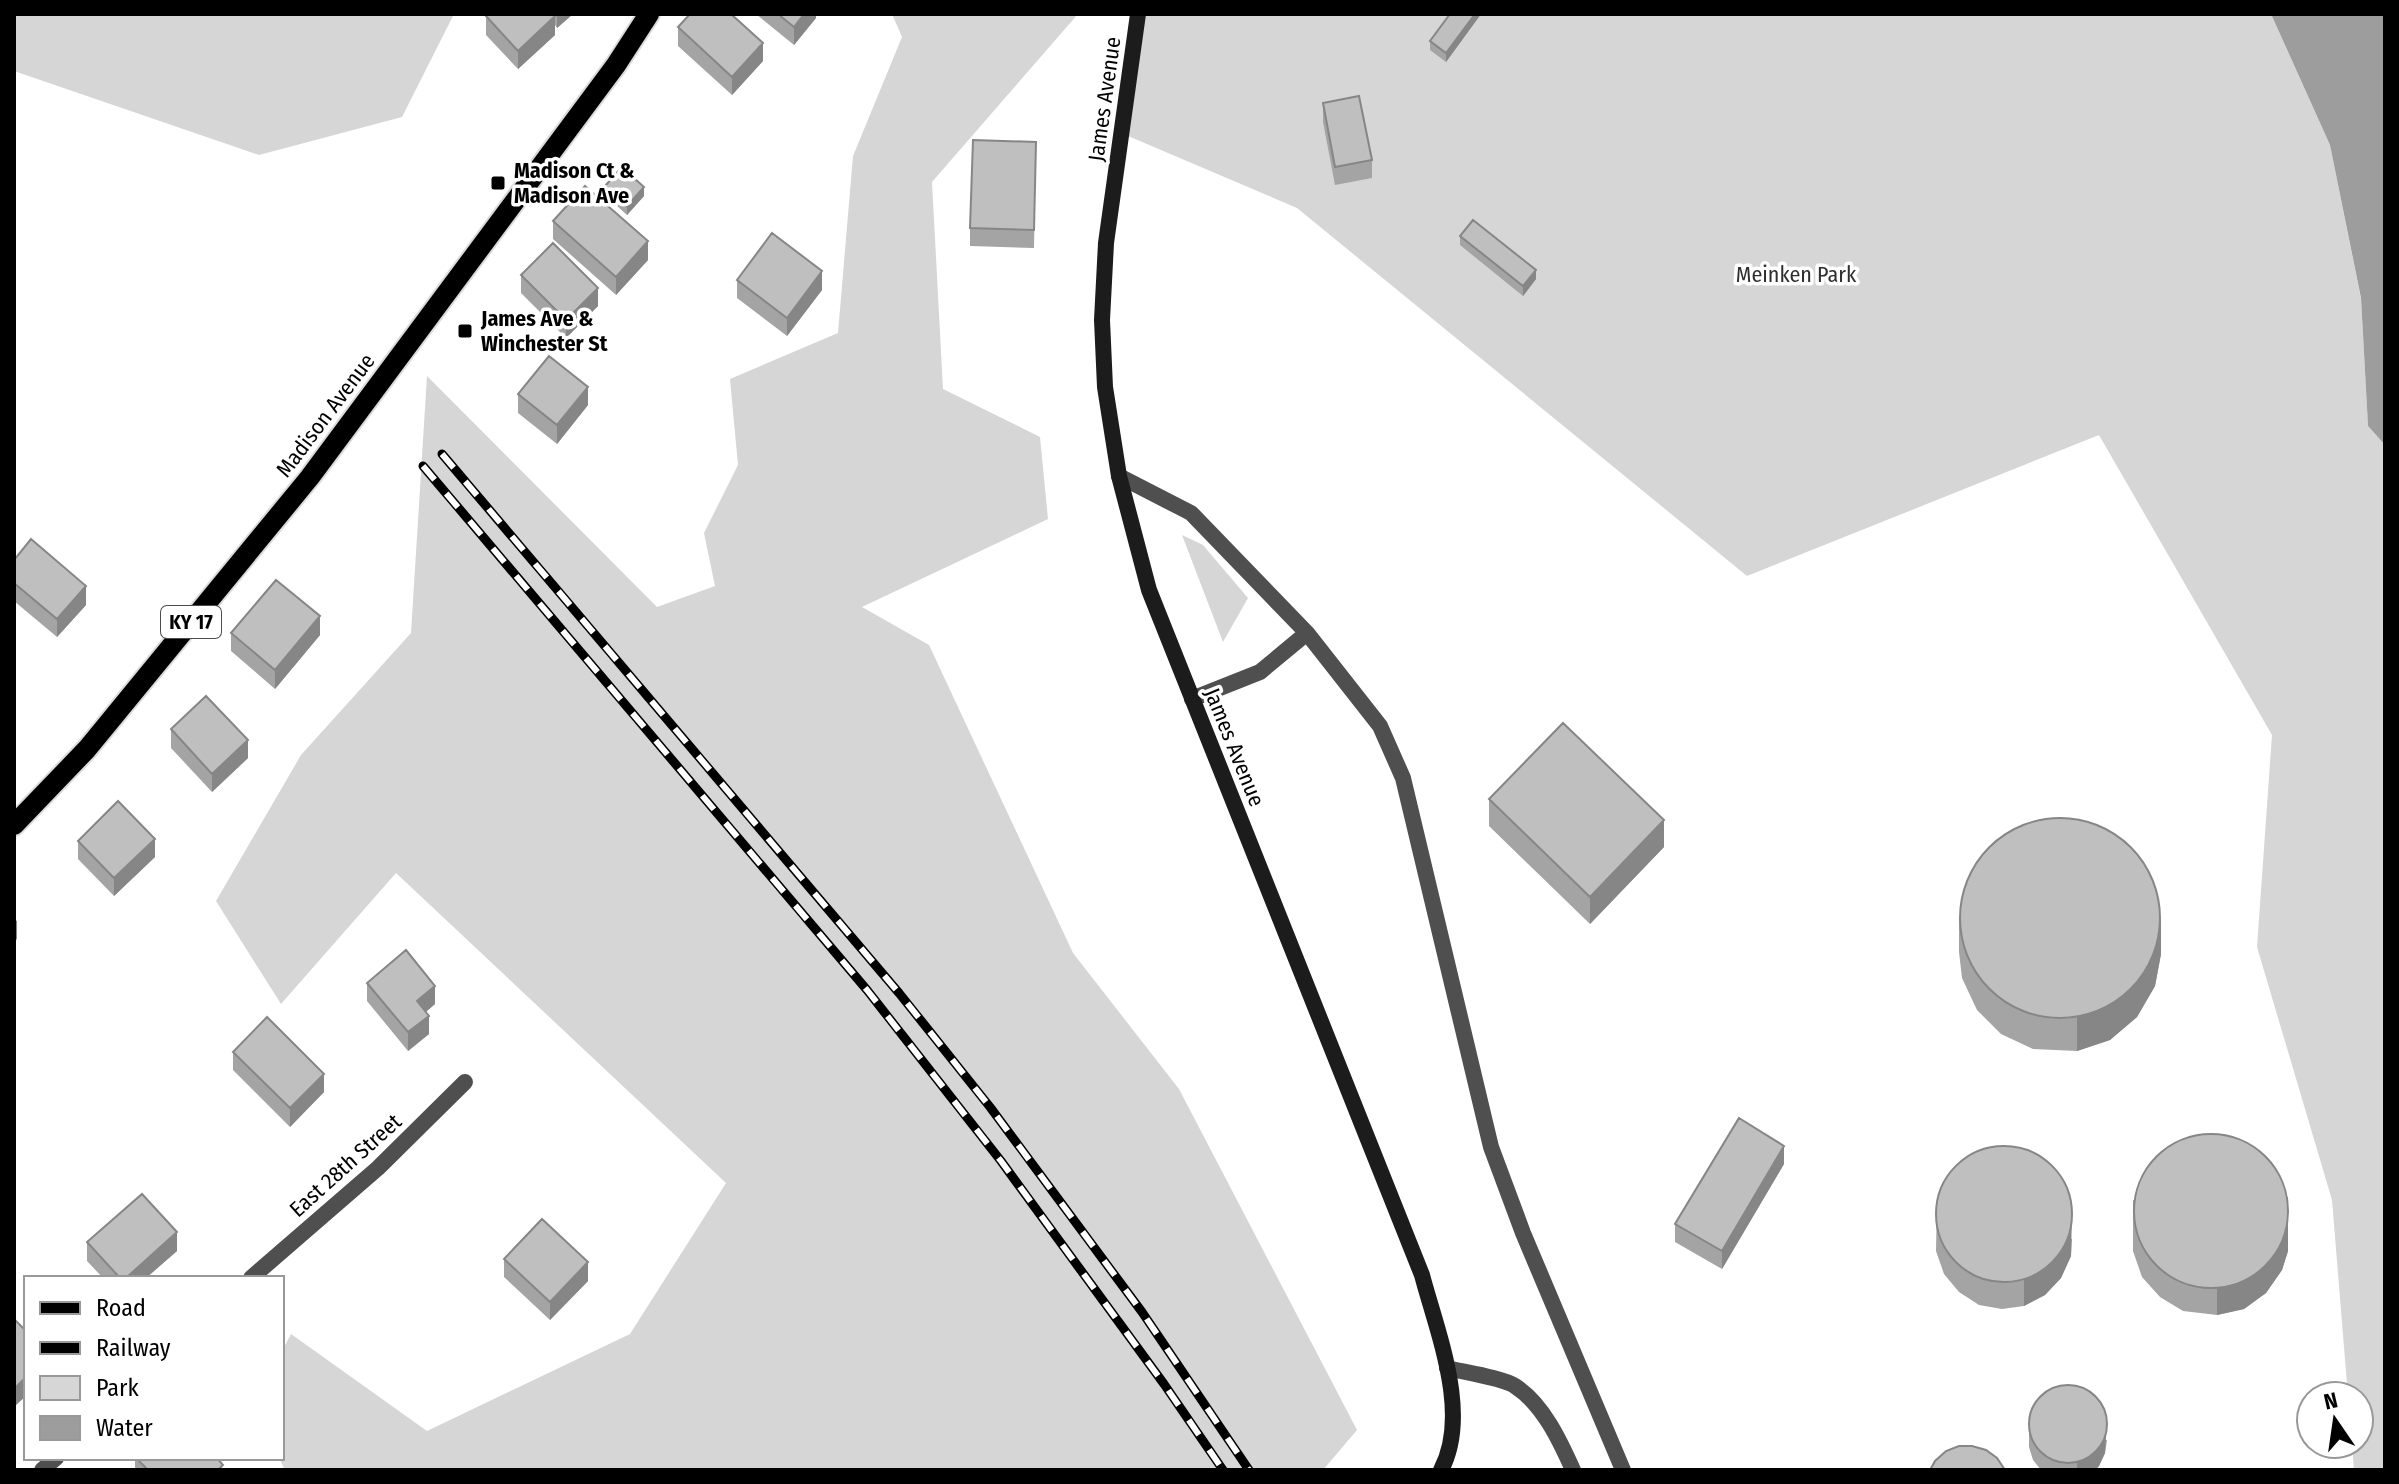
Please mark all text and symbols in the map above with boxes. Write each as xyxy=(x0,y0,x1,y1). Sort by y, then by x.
street label: James Avenue xyxy=(1082,35,1127,163)
place label: Madison Ct & Madison Ave xyxy=(514,157,634,209)
marker: Madison Ct & Madison Ave xyxy=(489,174,507,192)
park label: Meinken Park xyxy=(1736,261,1857,288)
place label: James Ave & Winchester St xyxy=(480,305,608,357)
marker: James Ave & Winchester St xyxy=(456,322,474,340)
street label: Madison Avenue xyxy=(270,348,381,482)
road number: KY 17 xyxy=(161,606,221,638)
street label: James Avenue xyxy=(1199,684,1271,810)
street label: East 28th Street xyxy=(284,1108,407,1223)
legend xyxy=(24,1276,284,1460)
text: Road xyxy=(96,1294,146,1322)
text: Railway xyxy=(96,1334,171,1362)
text: Park xyxy=(96,1374,139,1402)
north arrow xyxy=(2295,1380,2375,1460)
text: N xyxy=(2321,1386,2340,1416)
text: Water xyxy=(96,1414,153,1442)

